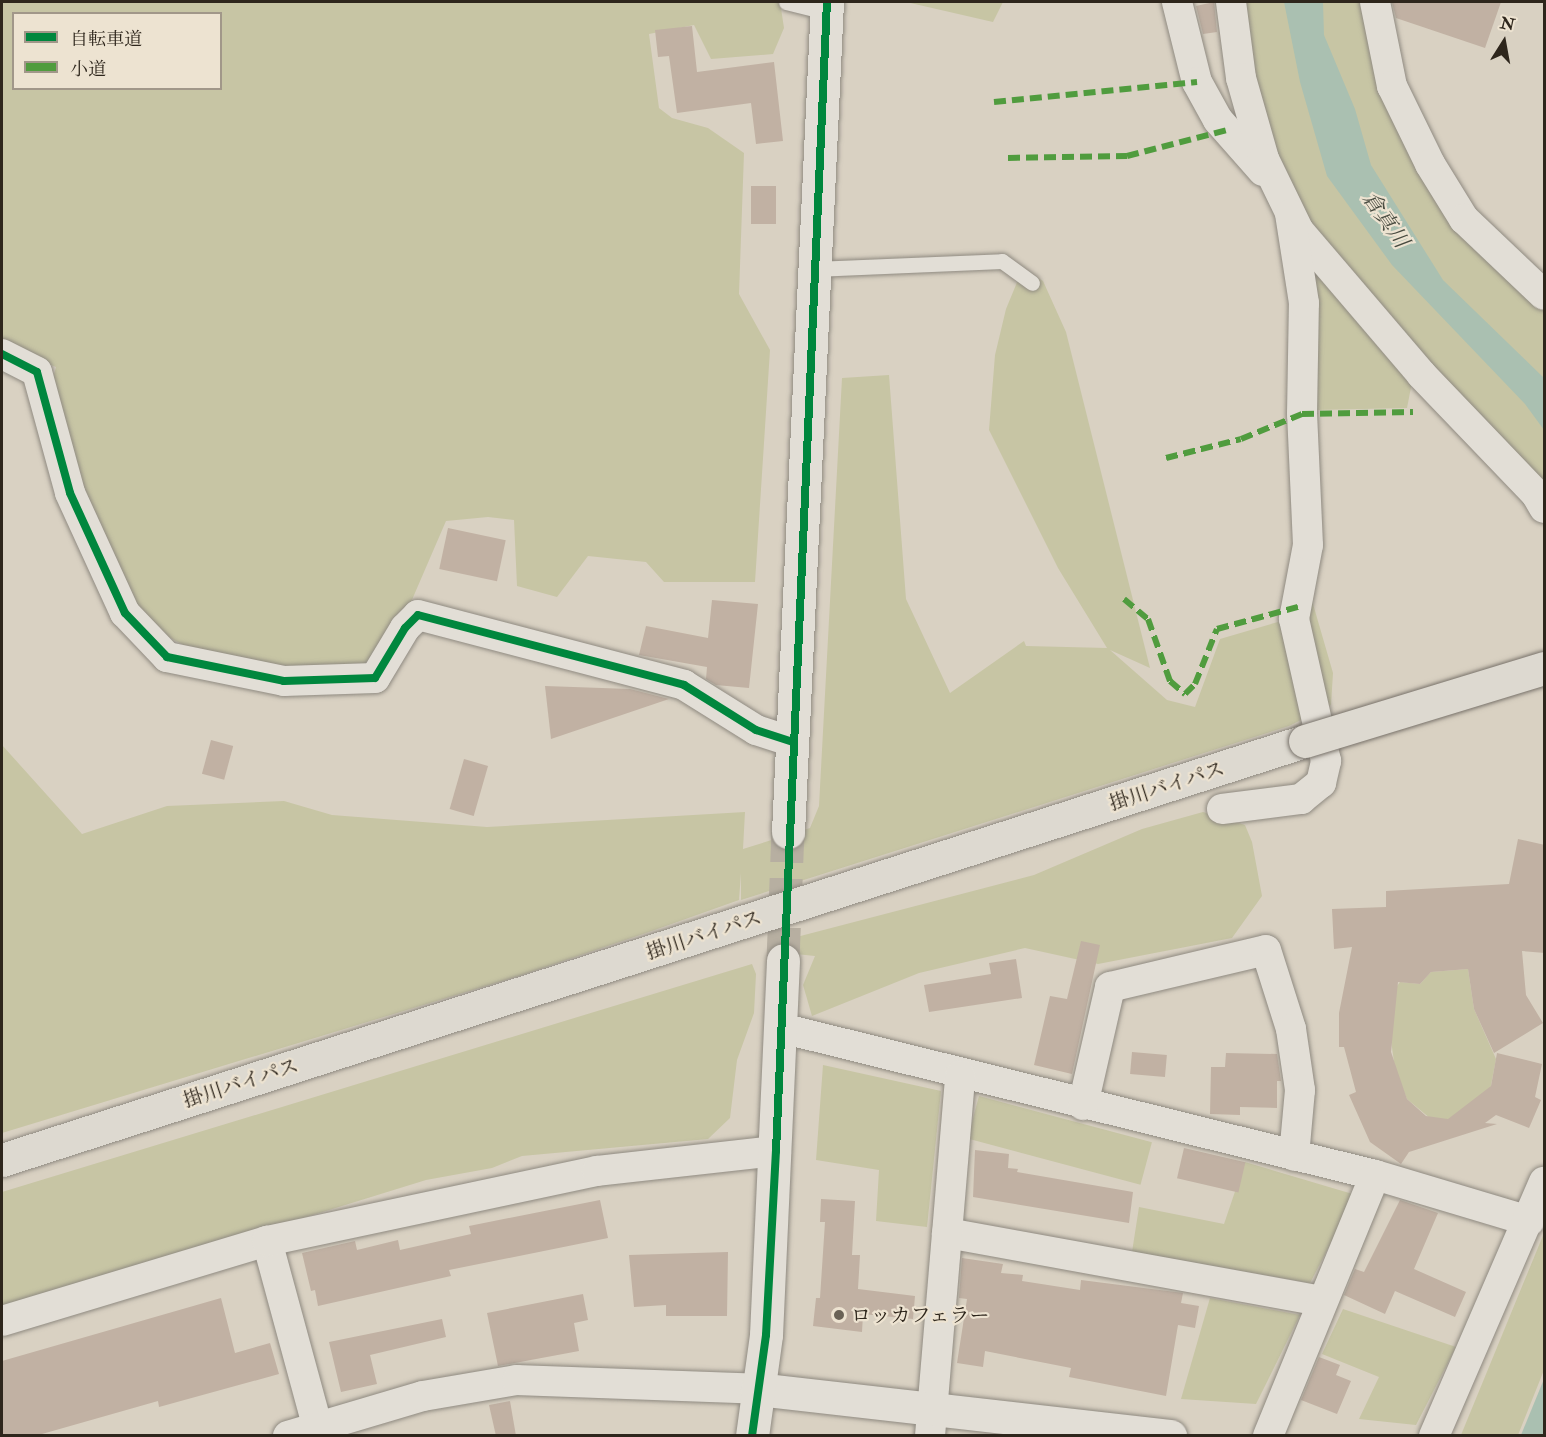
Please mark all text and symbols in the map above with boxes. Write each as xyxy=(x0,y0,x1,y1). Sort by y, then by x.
legend xyxy=(12,12,222,90)
north arrow xyxy=(1474,12,1534,72)
text: N xyxy=(1498,13,1516,36)
text: 自転車道 xyxy=(70,28,142,51)
text: 小道 xyxy=(70,58,106,81)
water label: 倉真川 xyxy=(1357,187,1413,253)
street label: 掛川バイパス xyxy=(1106,756,1228,816)
street label: 掛川バイパス xyxy=(643,905,765,965)
street label: 掛川バイパス xyxy=(180,1053,302,1113)
place label: ロッカフェラー xyxy=(851,1303,991,1327)
marker: ロッカフェラー xyxy=(832,1308,846,1322)

